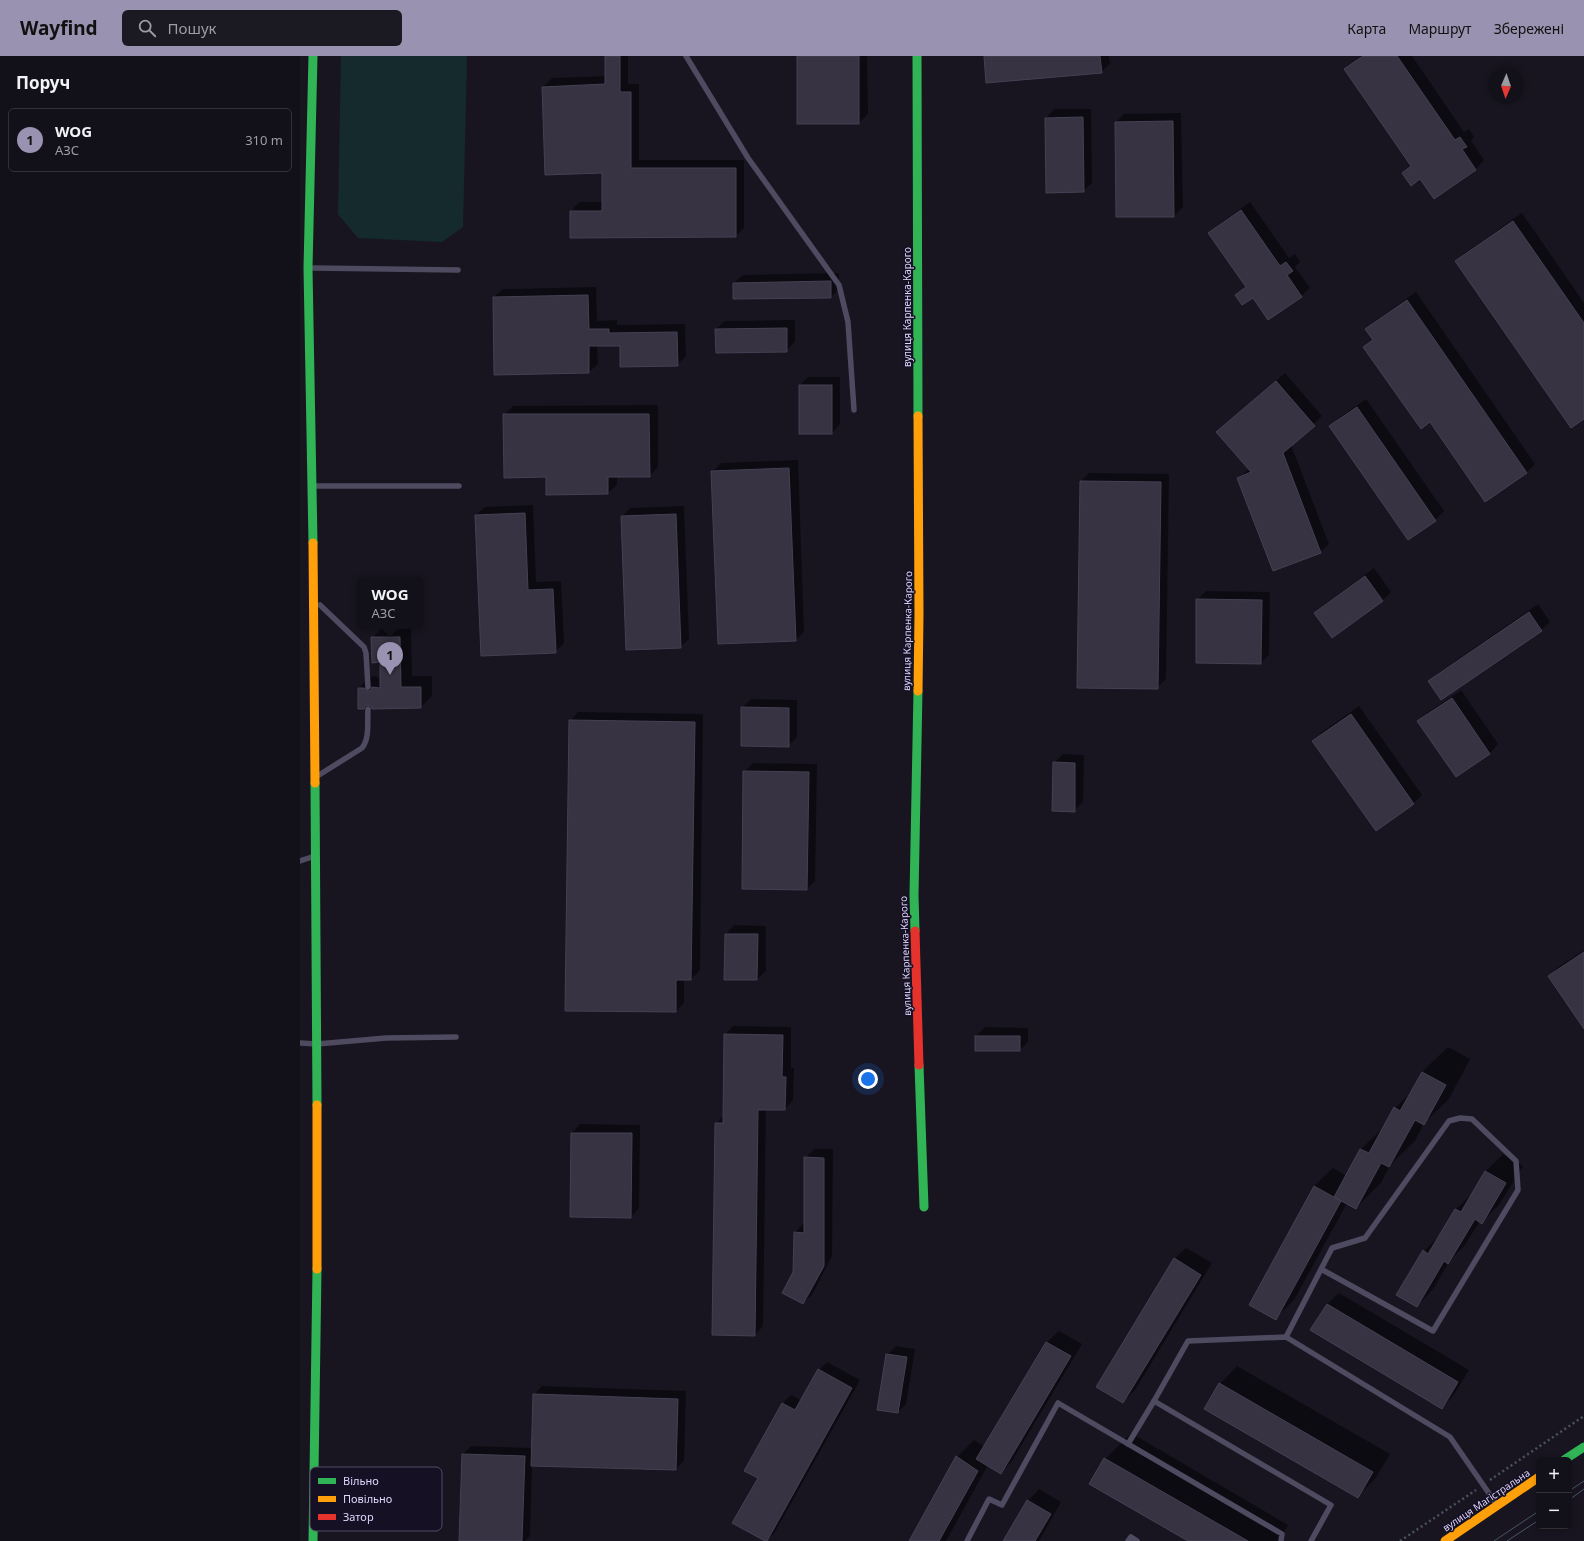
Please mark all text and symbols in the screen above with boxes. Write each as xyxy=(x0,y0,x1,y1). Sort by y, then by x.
search box xyxy=(122,10,402,46)
text: Wayfind xyxy=(20,15,98,41)
icon: search xyxy=(136,17,158,39)
text: Пошук xyxy=(168,18,217,38)
text: Карта xyxy=(1347,19,1386,38)
text: Маршрут xyxy=(1408,19,1472,38)
text: Збережені xyxy=(1494,19,1564,38)
north arrow xyxy=(1488,68,1524,104)
text: Поруч xyxy=(16,71,70,94)
text: WOG xyxy=(55,121,92,141)
text: 1 xyxy=(26,131,34,149)
text: 310 m xyxy=(245,131,283,149)
text: АЗС xyxy=(55,141,79,159)
street label: вулиця Карпенка-Карого xyxy=(900,247,914,367)
street label: вулиця Карпенка-Карого xyxy=(899,571,915,691)
popup xyxy=(357,577,423,629)
text: WOG xyxy=(371,584,409,604)
text: АЗС xyxy=(371,604,396,622)
pin: 1 xyxy=(377,642,403,675)
street label: вулиця Карпенка-Карого xyxy=(896,896,914,1016)
your location xyxy=(858,1069,878,1089)
map controls xyxy=(1536,1457,1572,1529)
button: + xyxy=(1536,1457,1572,1493)
street label: вулиця Магістральна xyxy=(1440,1466,1532,1534)
legend xyxy=(310,1467,442,1531)
text: Вільно xyxy=(343,1473,379,1488)
text: Повільно xyxy=(343,1491,392,1506)
button: − xyxy=(1536,1493,1572,1529)
text: Затор xyxy=(343,1509,374,1524)

